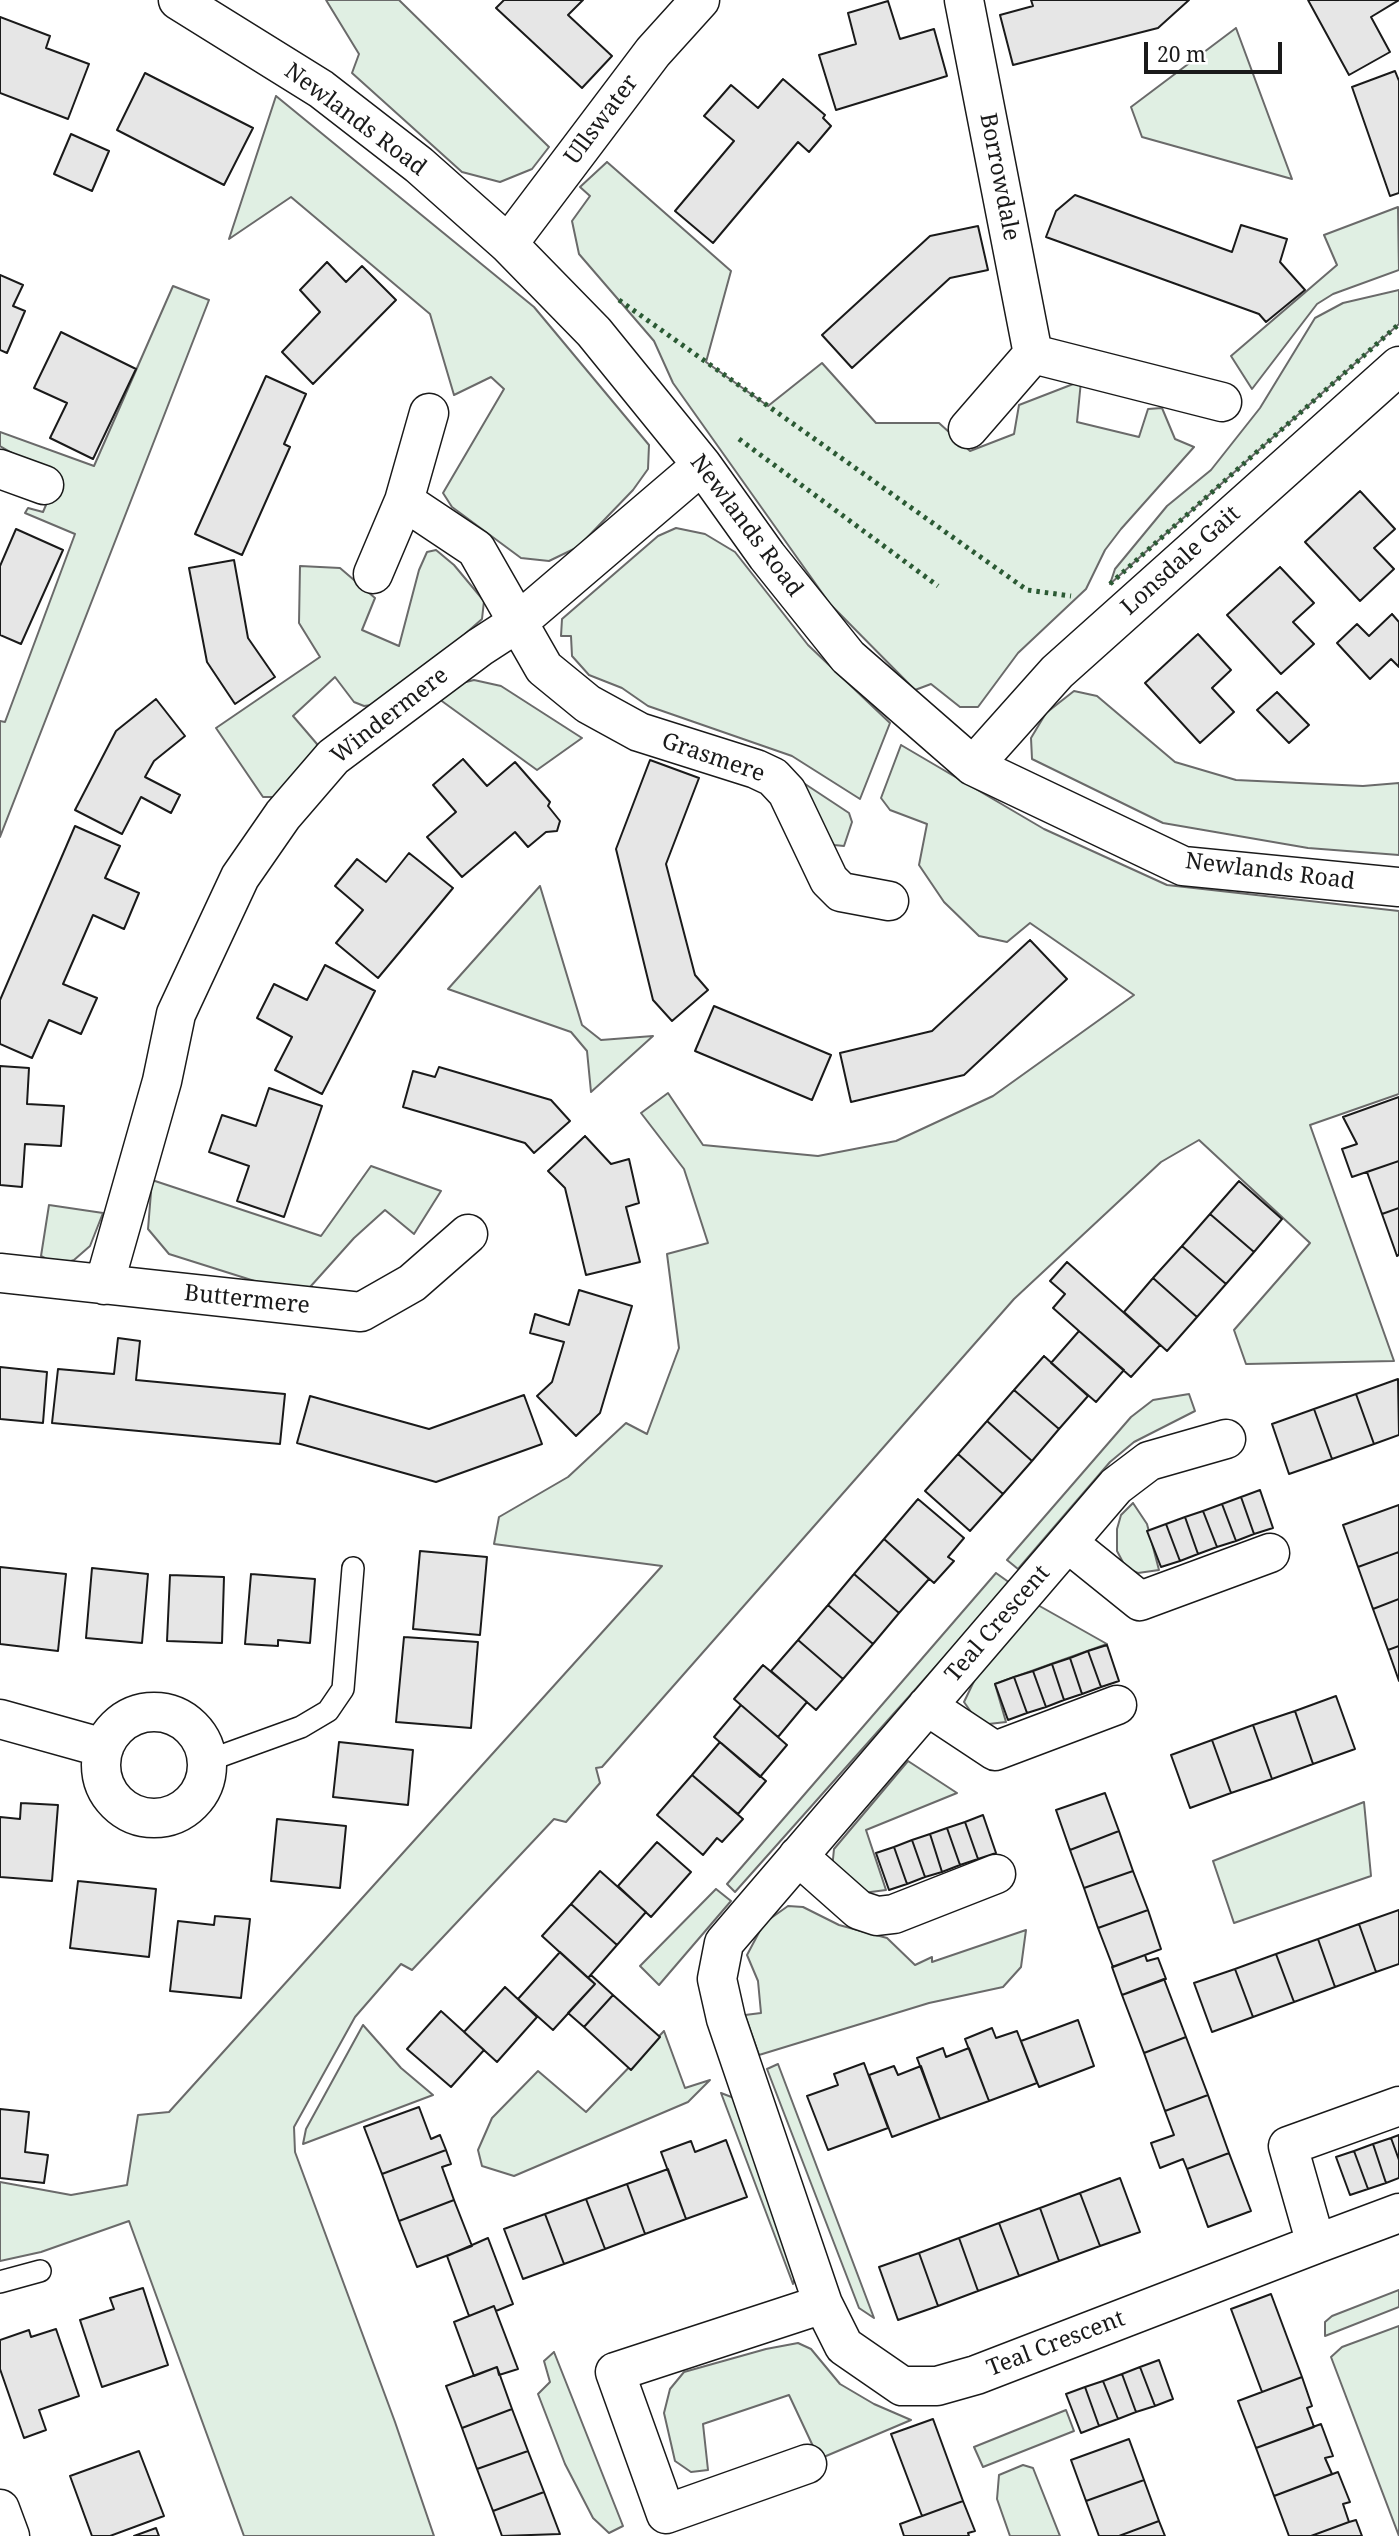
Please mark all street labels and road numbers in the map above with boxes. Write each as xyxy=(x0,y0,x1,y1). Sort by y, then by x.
street label: Newlands Road xyxy=(279,58,431,182)
street label: Ullswater xyxy=(559,70,645,170)
street label: Borrowdale xyxy=(973,111,1025,243)
street label: Newlands Road xyxy=(684,450,808,602)
street label: Lonsdale Gait xyxy=(1116,501,1246,621)
street label: Windermere xyxy=(326,662,454,770)
street label: Grasmere xyxy=(658,727,768,789)
street label: Newlands Road xyxy=(1184,848,1356,896)
street label: Buttermere xyxy=(183,1280,311,1320)
street label: Teal Crescent xyxy=(940,1560,1056,1688)
street label: Teal Crescent xyxy=(983,2305,1129,2383)

